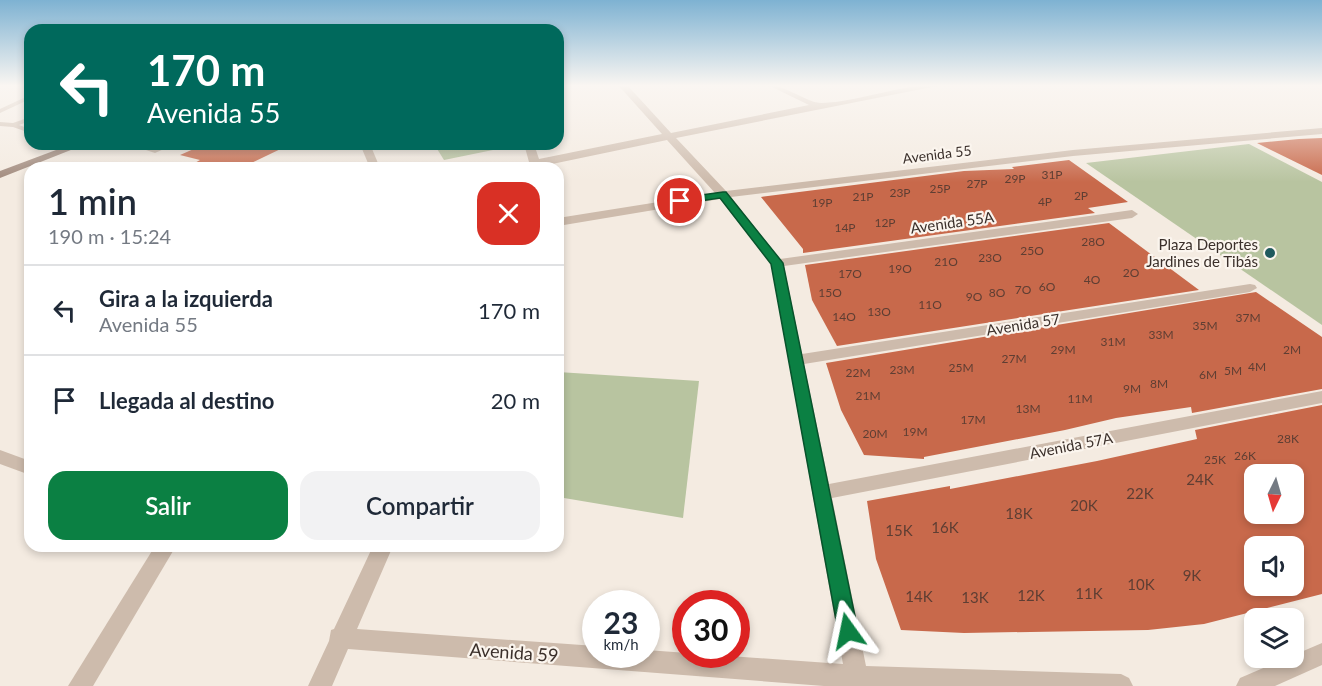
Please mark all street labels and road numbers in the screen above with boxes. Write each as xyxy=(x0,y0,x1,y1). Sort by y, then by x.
street label: Avenida 55 xyxy=(902,141,972,167)
street label: Avenida 55A xyxy=(909,207,996,237)
street label: Avenida 57 xyxy=(985,309,1061,339)
street label: Avenida 57A xyxy=(1028,428,1115,462)
street label: Avenida 59 xyxy=(469,638,559,666)

